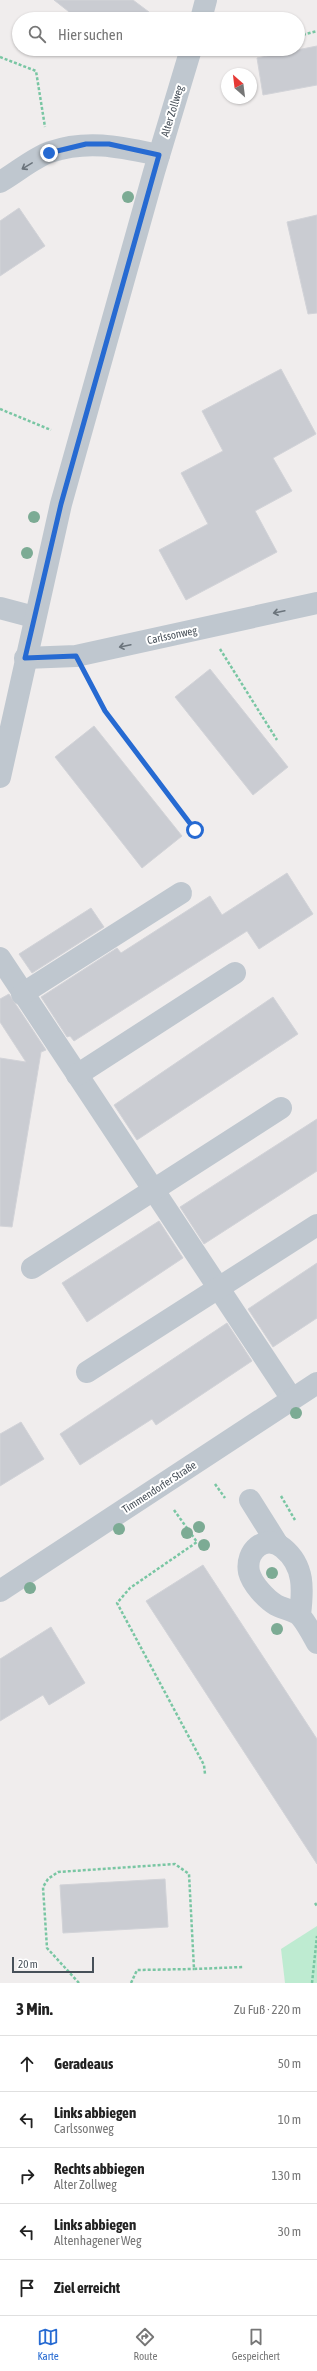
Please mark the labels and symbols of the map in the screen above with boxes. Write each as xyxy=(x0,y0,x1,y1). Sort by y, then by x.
north arrow xyxy=(221,68,257,104)
street label: Alter Zollweg xyxy=(158,84,186,138)
route end xyxy=(40,144,58,162)
one-way arrow xyxy=(21,162,33,170)
one-way arrow xyxy=(273,608,286,616)
street label: Carlssonweg xyxy=(146,624,198,646)
one-way arrow xyxy=(118,642,131,650)
route start xyxy=(186,821,204,839)
street label: Timmendorfer Straße xyxy=(120,1459,198,1515)
scale bar xyxy=(12,1955,94,1974)

